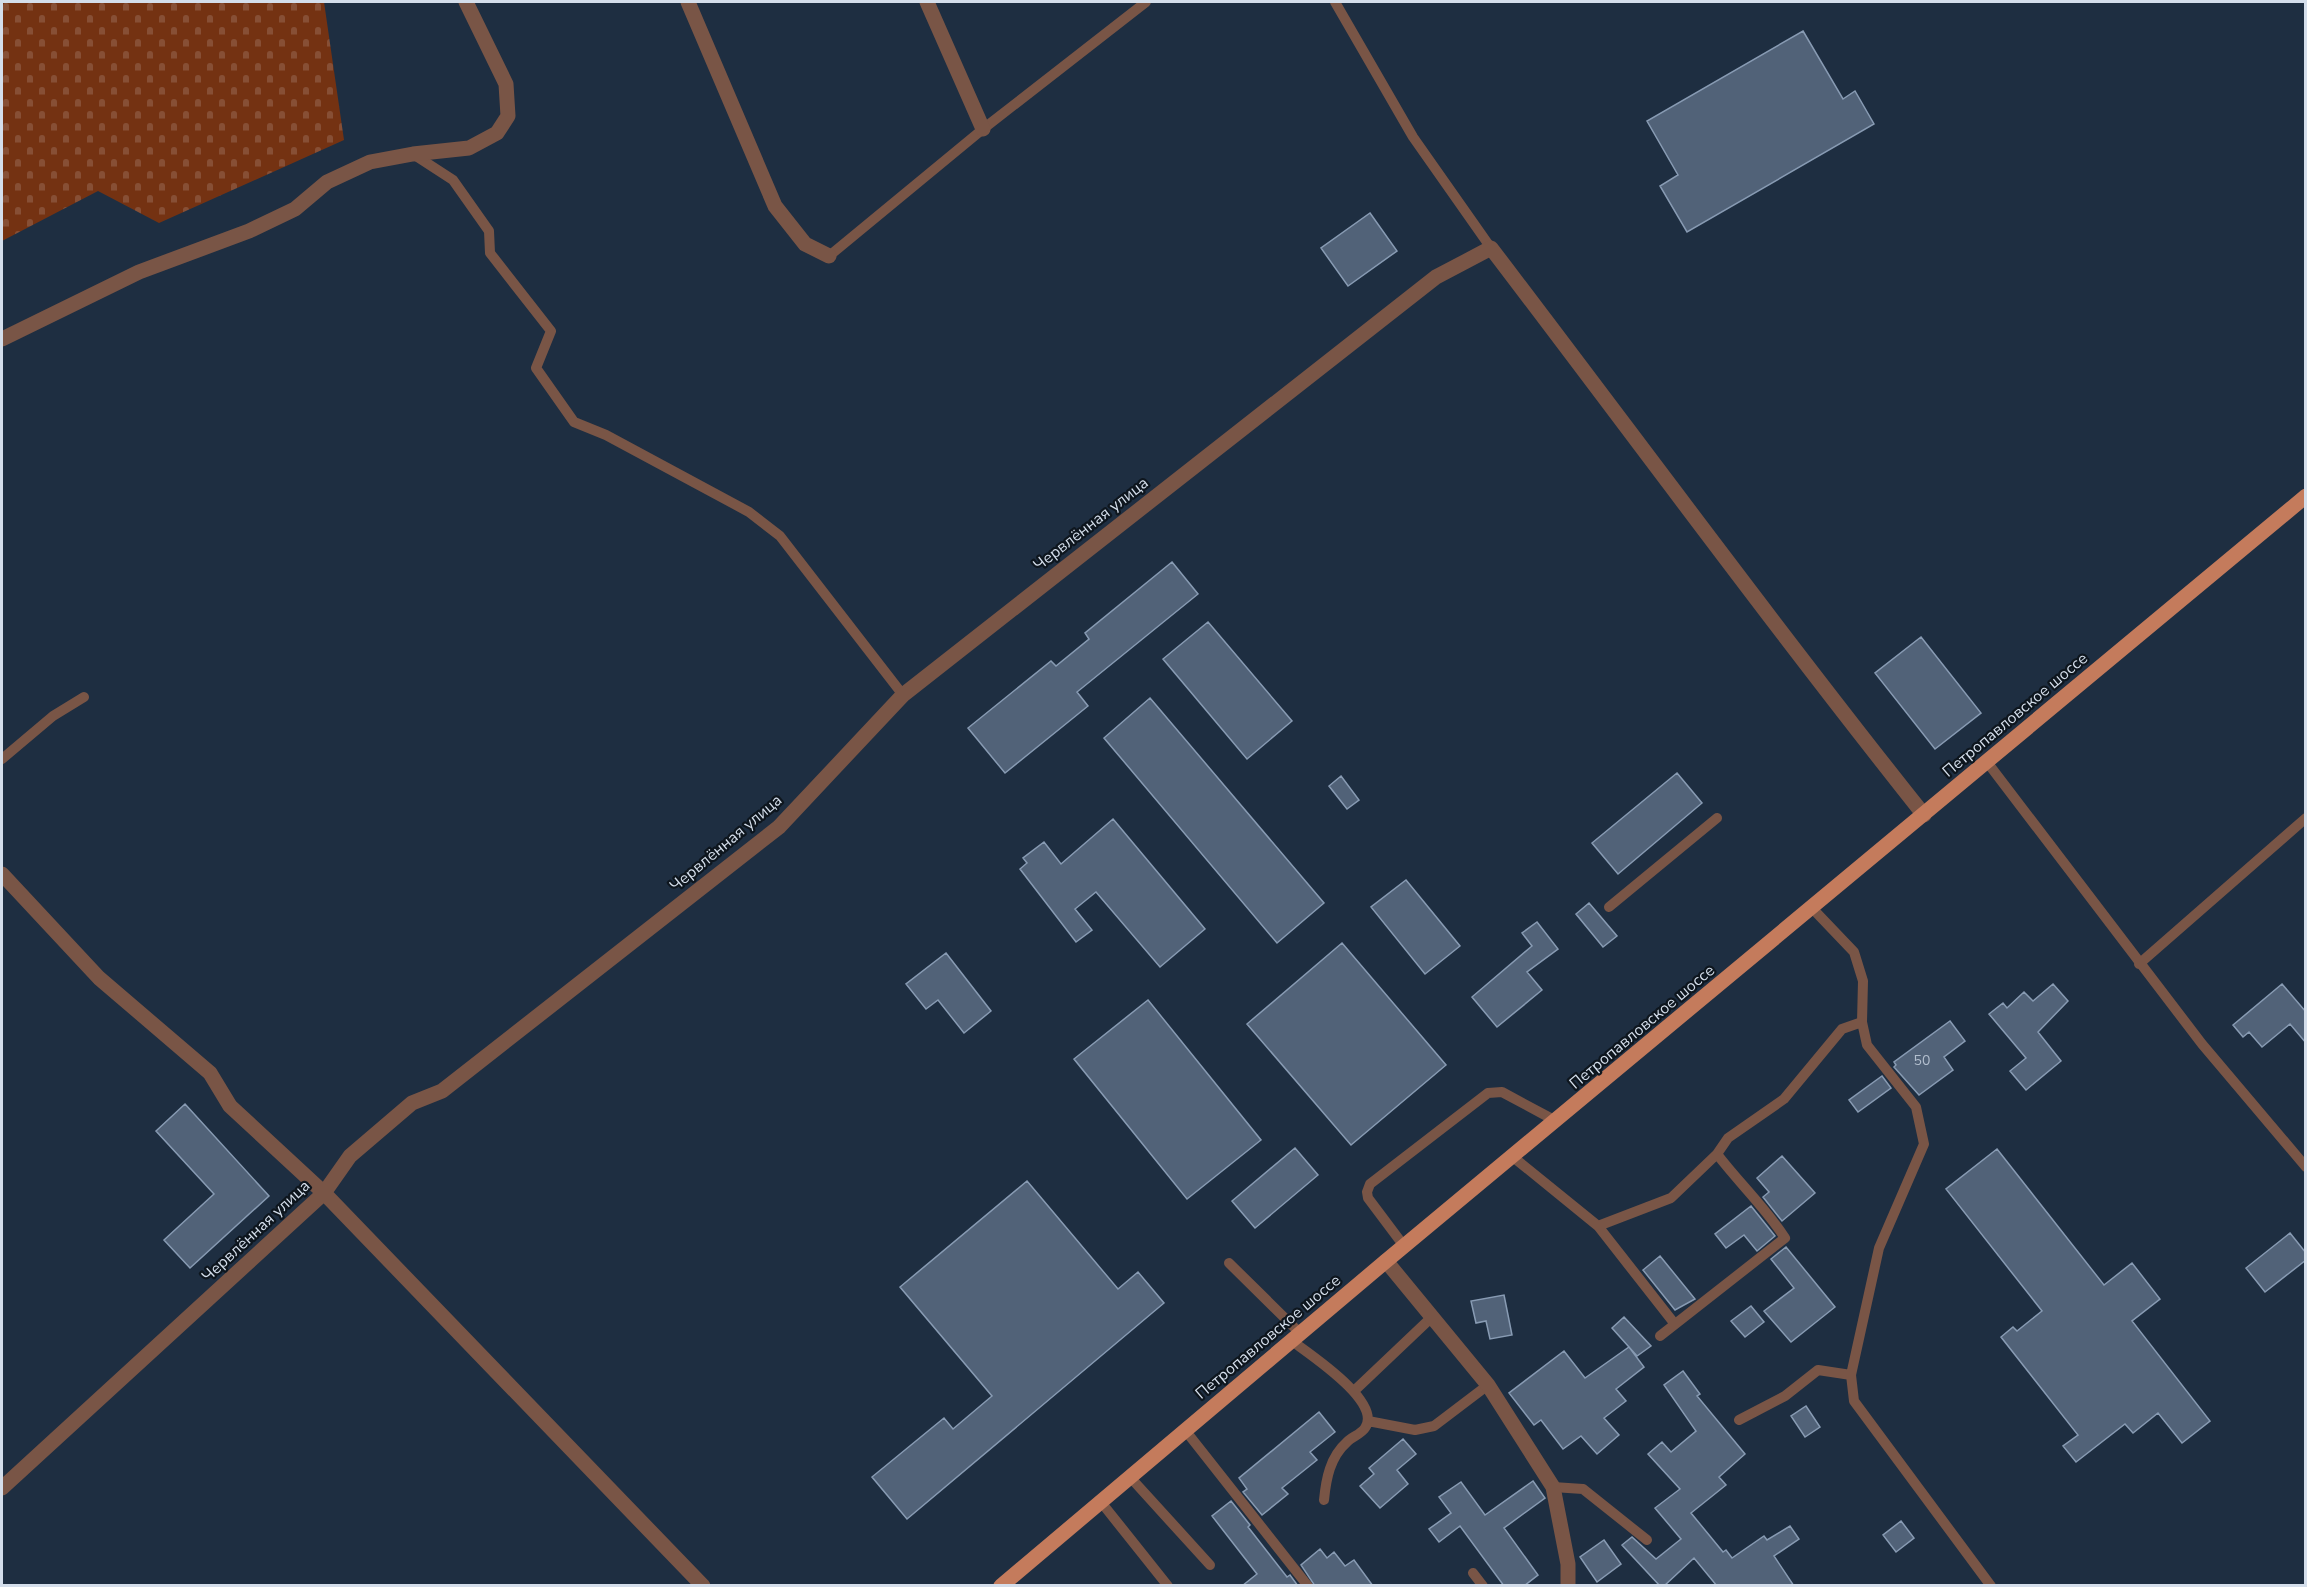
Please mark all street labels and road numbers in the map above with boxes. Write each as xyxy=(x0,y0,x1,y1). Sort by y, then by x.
street label: Червлённая улица xyxy=(1029,472,1153,576)
street label: Петропавловское шоссе xyxy=(1938,648,2092,782)
street label: Червлённая улица xyxy=(665,789,787,897)
street label: Петропавловское шоссе xyxy=(1565,960,1719,1094)
street label: Червлённая улица xyxy=(197,1175,315,1287)
street label: Петропавловское шоссе xyxy=(1191,1270,1345,1404)

